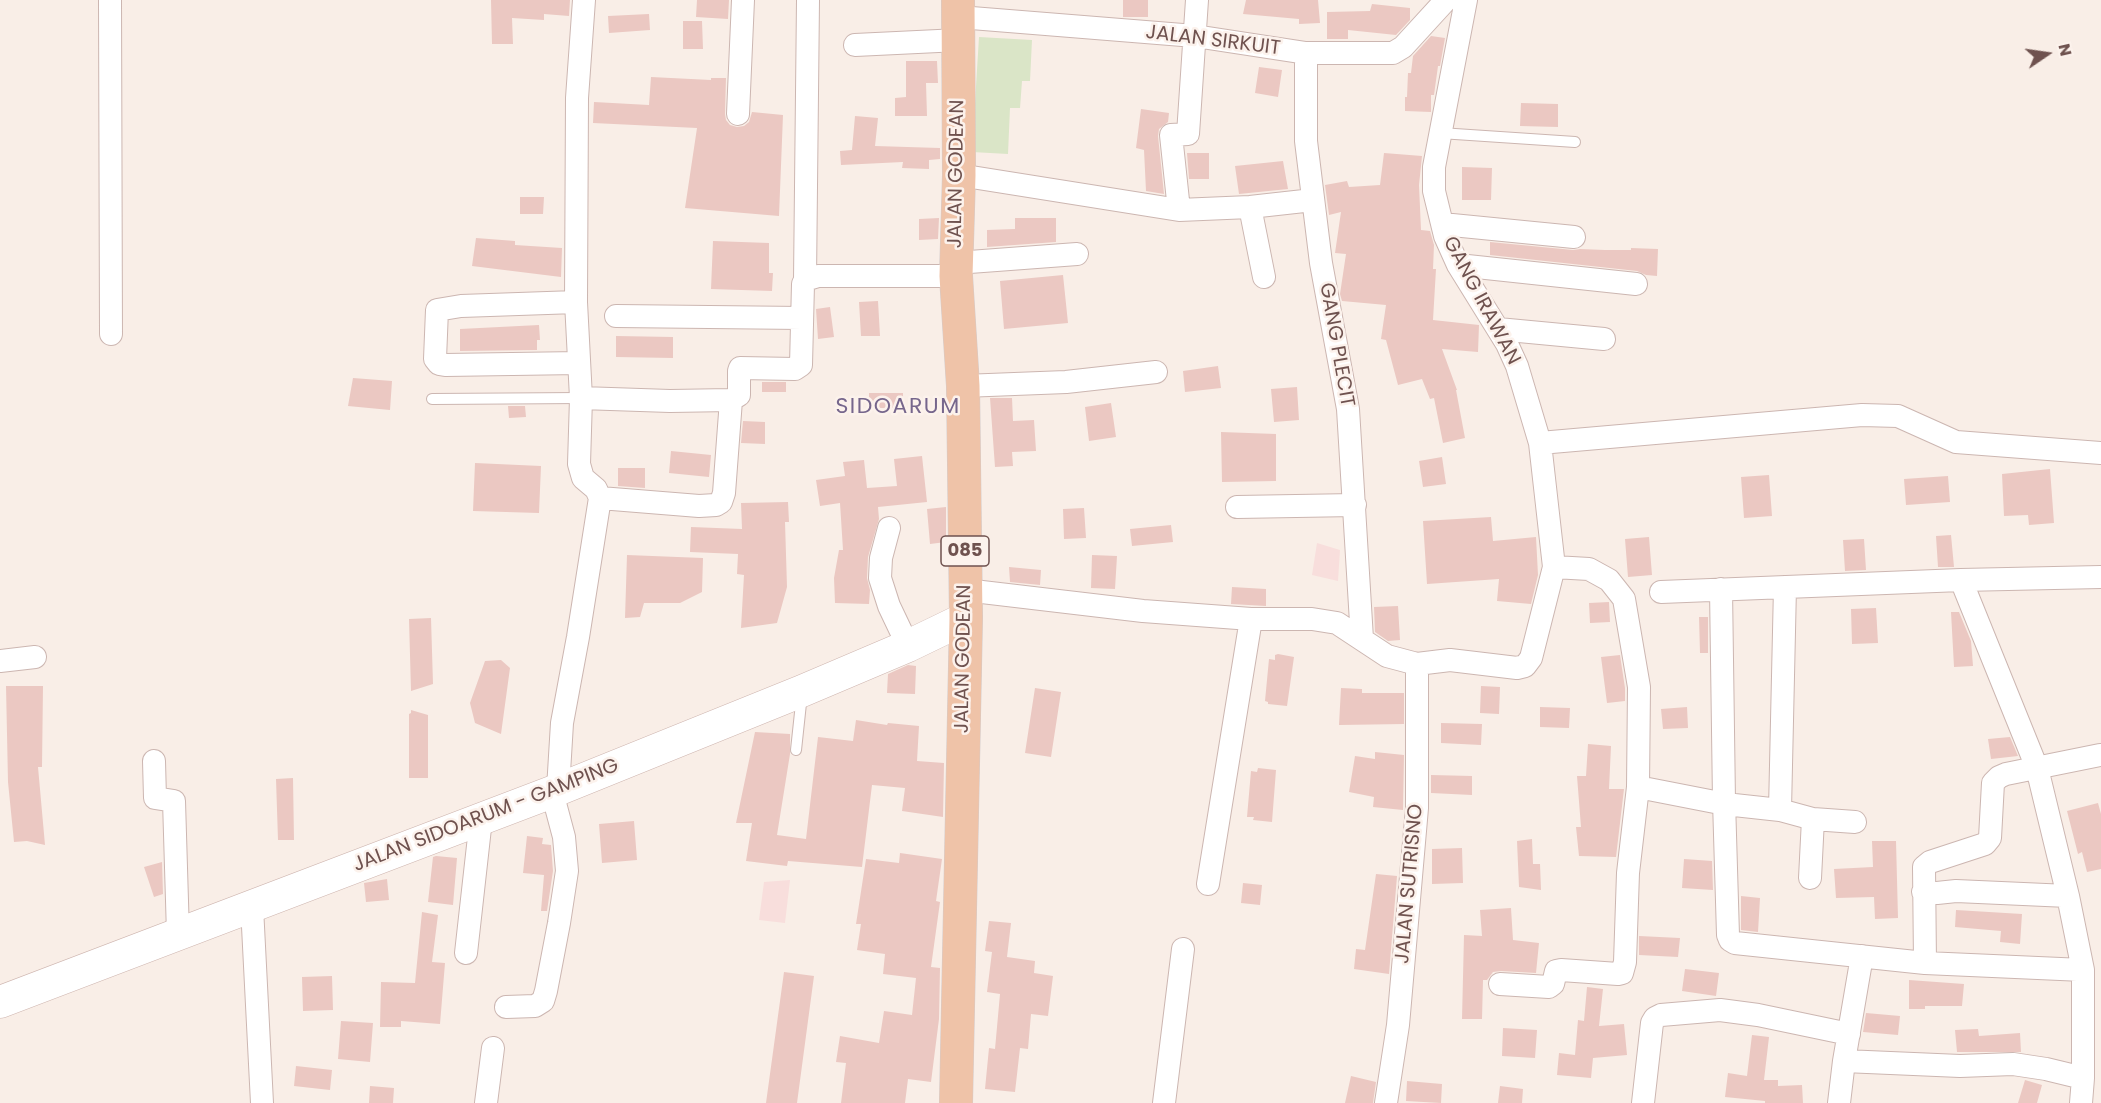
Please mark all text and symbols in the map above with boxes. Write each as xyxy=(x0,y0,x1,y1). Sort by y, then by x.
street label: JALAN SIRKUIT xyxy=(1144,21,1282,61)
north arrow xyxy=(2017,24,2077,84)
text: N xyxy=(2052,41,2078,58)
street label: JALAN GODEAN xyxy=(944,99,970,249)
street label: GANG IRAWAN xyxy=(1437,233,1525,369)
street label: GANG PLECIT xyxy=(1313,281,1359,409)
district label: SIDOARUM xyxy=(835,394,961,420)
road number: 085 xyxy=(941,536,989,566)
street label: JALAN GODEAN xyxy=(951,584,977,734)
street label: JALAN SIDOARUM - GAMPING xyxy=(350,754,622,878)
street label: JALAN SUTRISNO xyxy=(1391,803,1429,965)

